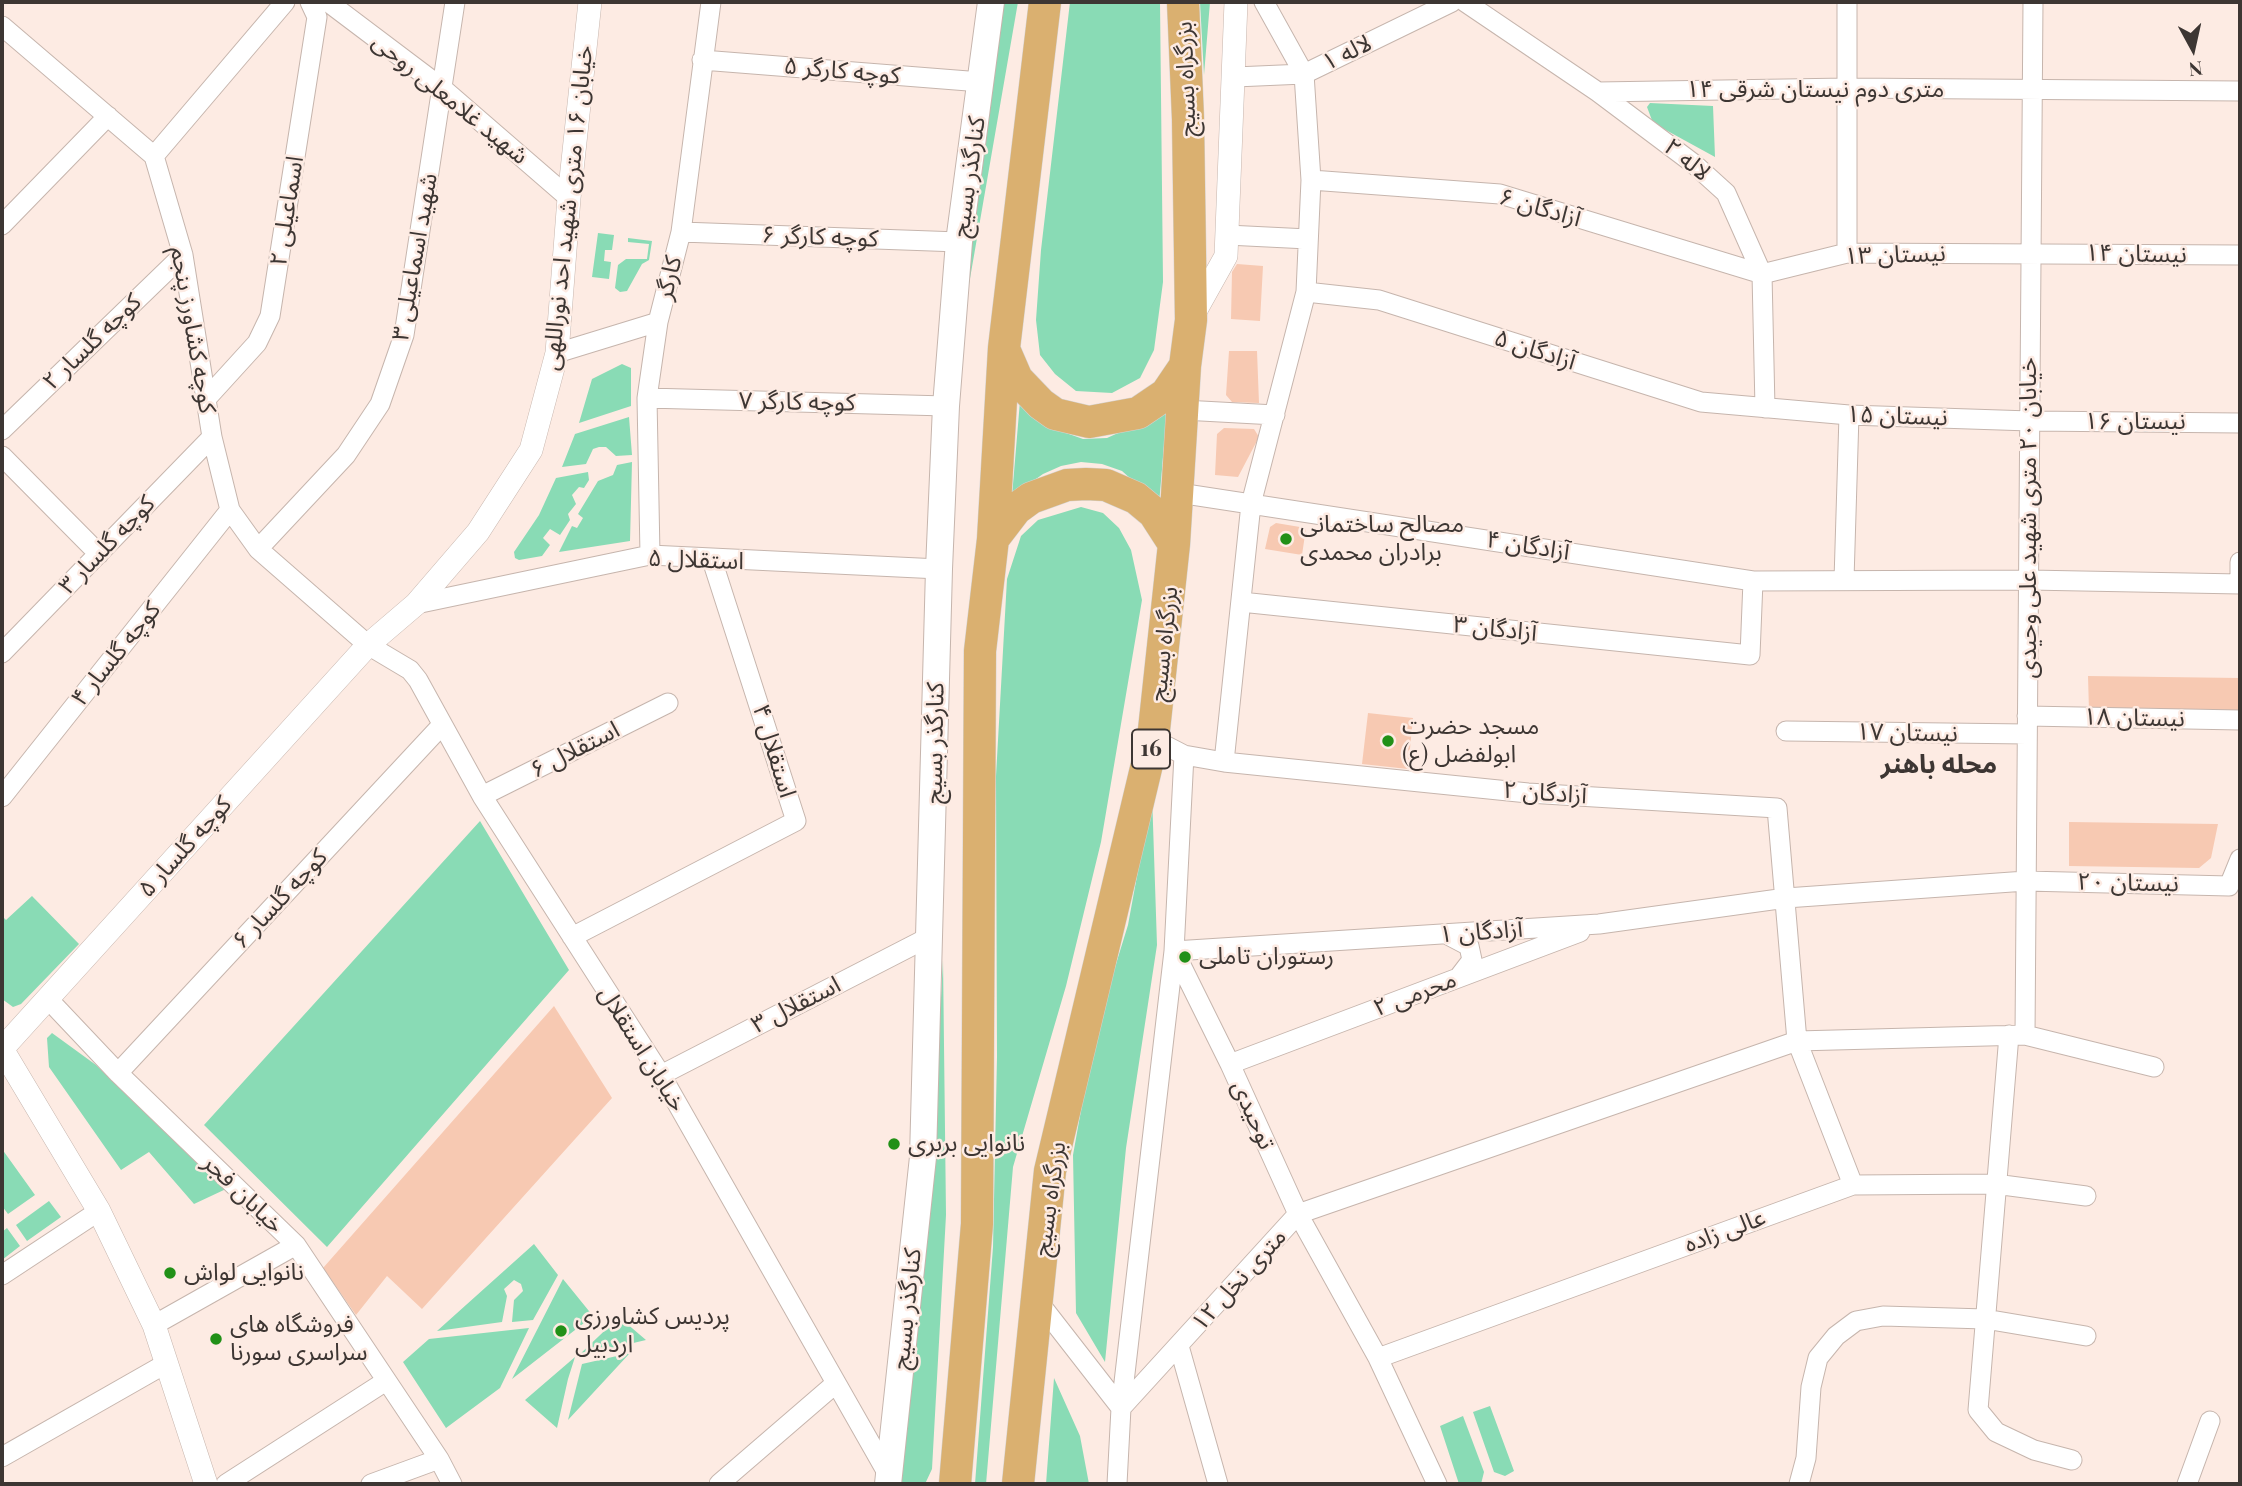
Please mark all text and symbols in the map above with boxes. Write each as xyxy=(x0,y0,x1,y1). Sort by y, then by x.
north arrow xyxy=(2158,14,2228,84)
street label: بزرگراه بسیج xyxy=(1170,21,1202,137)
street label: شهید غلامعلی روحی xyxy=(366,27,534,171)
street label: لاله ۱ xyxy=(1318,29,1376,77)
street label: خیابان ۱۶ متری شهید احد نوراللهی xyxy=(537,44,599,372)
street label: کوچه کارگر ۵ xyxy=(783,52,901,90)
text: N xyxy=(2187,56,2205,84)
street label: ۱۴ متری دوم نیستان شرقی xyxy=(1686,76,1944,104)
street label: کنارگذر بسیج xyxy=(946,115,992,239)
street label: لاله ۲ xyxy=(1658,133,1716,187)
street label: اسماعیلی ۲ xyxy=(264,154,310,268)
street label: شهید اسماعیلی ۳ xyxy=(386,171,444,343)
street label: آزادگان ۶ xyxy=(1496,183,1584,233)
street label: کوچه کارگر ۶ xyxy=(761,221,879,253)
street label: نیستان ۱۳ xyxy=(1844,239,1946,271)
street label: نیستان ۱۴ xyxy=(2085,239,2187,269)
street label: کوچه کشاورز پنجم xyxy=(164,244,222,416)
street label: کارگر xyxy=(650,253,688,303)
street label: کوچه گلسار ۲ xyxy=(37,288,147,396)
street label: آزادگان ۵ xyxy=(1491,323,1579,377)
street label: خیابان ۲۰ متری شهید علی وحیدی xyxy=(2015,357,2043,679)
street label: کوچه کارگر ۷ xyxy=(738,387,856,417)
street label: نیستان ۱۵ xyxy=(1846,400,1948,432)
street label: نیستان ۱۶ xyxy=(2084,408,2186,436)
street label: کوچه گلسار ۳ xyxy=(53,490,161,600)
place label: مصالح ساختمانی برادران محمدی xyxy=(1300,511,1464,567)
street label: آزادگان ۴ xyxy=(1484,525,1572,567)
marker: مصالح ساختمانی برادران محمدی xyxy=(1278,531,1294,547)
street label: استقلال ۵ xyxy=(647,544,745,576)
street label: بزرگراه بسیج xyxy=(1144,585,1184,703)
street label: کوچه گلسار ۴ xyxy=(65,596,167,712)
street label: آزادگان ۳ xyxy=(1452,610,1538,648)
street label: کنارگذر بسیج xyxy=(920,682,950,804)
street label: استقلال ۴ xyxy=(746,701,802,801)
street label: نیستان ۱۸ xyxy=(2083,703,2185,733)
place label: مسجد حضرت ابولفضل (ع) xyxy=(1402,713,1539,769)
street label: استقلال ۶ xyxy=(526,715,624,785)
street label: نیستان ۱۷ xyxy=(1856,718,1958,748)
road number: 16 xyxy=(1132,730,1170,768)
marker: مسجد حضرت ابولفضل (ع) xyxy=(1380,733,1396,749)
district label: محله باهنر xyxy=(1881,749,1997,781)
street label: آزادگان ۲ xyxy=(1502,776,1588,810)
street label: کوچه گلسار ۵ xyxy=(132,791,238,903)
street label: کوچه گلسار ۶ xyxy=(227,843,333,955)
street label: نیستان ۲۰ xyxy=(2077,868,2179,898)
street label: آزادگان ۱ xyxy=(1438,915,1524,949)
place label: رستوران تاملی xyxy=(1199,943,1334,971)
marker: رستوران تاملی xyxy=(1177,949,1193,965)
street label: محرمی ۲ xyxy=(1370,965,1460,1023)
street label: استقلال ۳ xyxy=(747,970,845,1040)
street label: خیابان استقلال xyxy=(592,981,692,1117)
street label: توحیدی xyxy=(1225,1076,1281,1154)
place label: نانوایی بربری xyxy=(908,1130,1025,1158)
marker: نانوایی بربری xyxy=(886,1136,902,1152)
street label: بزرگراه بسیج xyxy=(1028,1140,1072,1258)
street label: خیابان فجر xyxy=(197,1148,289,1240)
street label: عالی زاده xyxy=(1681,1203,1769,1259)
street label: ۱۲ متری نخل xyxy=(1185,1223,1293,1337)
street label: کنارگذر بسیج xyxy=(886,1247,928,1371)
place label: نانوایی لواش xyxy=(184,1259,304,1287)
marker: نانوایی لواش xyxy=(162,1265,178,1281)
place label: پردیس کشاورزی اردبیل xyxy=(575,1303,730,1359)
place label: فروشگاه های سراسری سورنا xyxy=(230,1311,368,1367)
marker: پردیس کشاورزی اردبیل xyxy=(553,1323,569,1339)
marker: فروشگاه های سراسری سورنا xyxy=(208,1331,224,1347)

